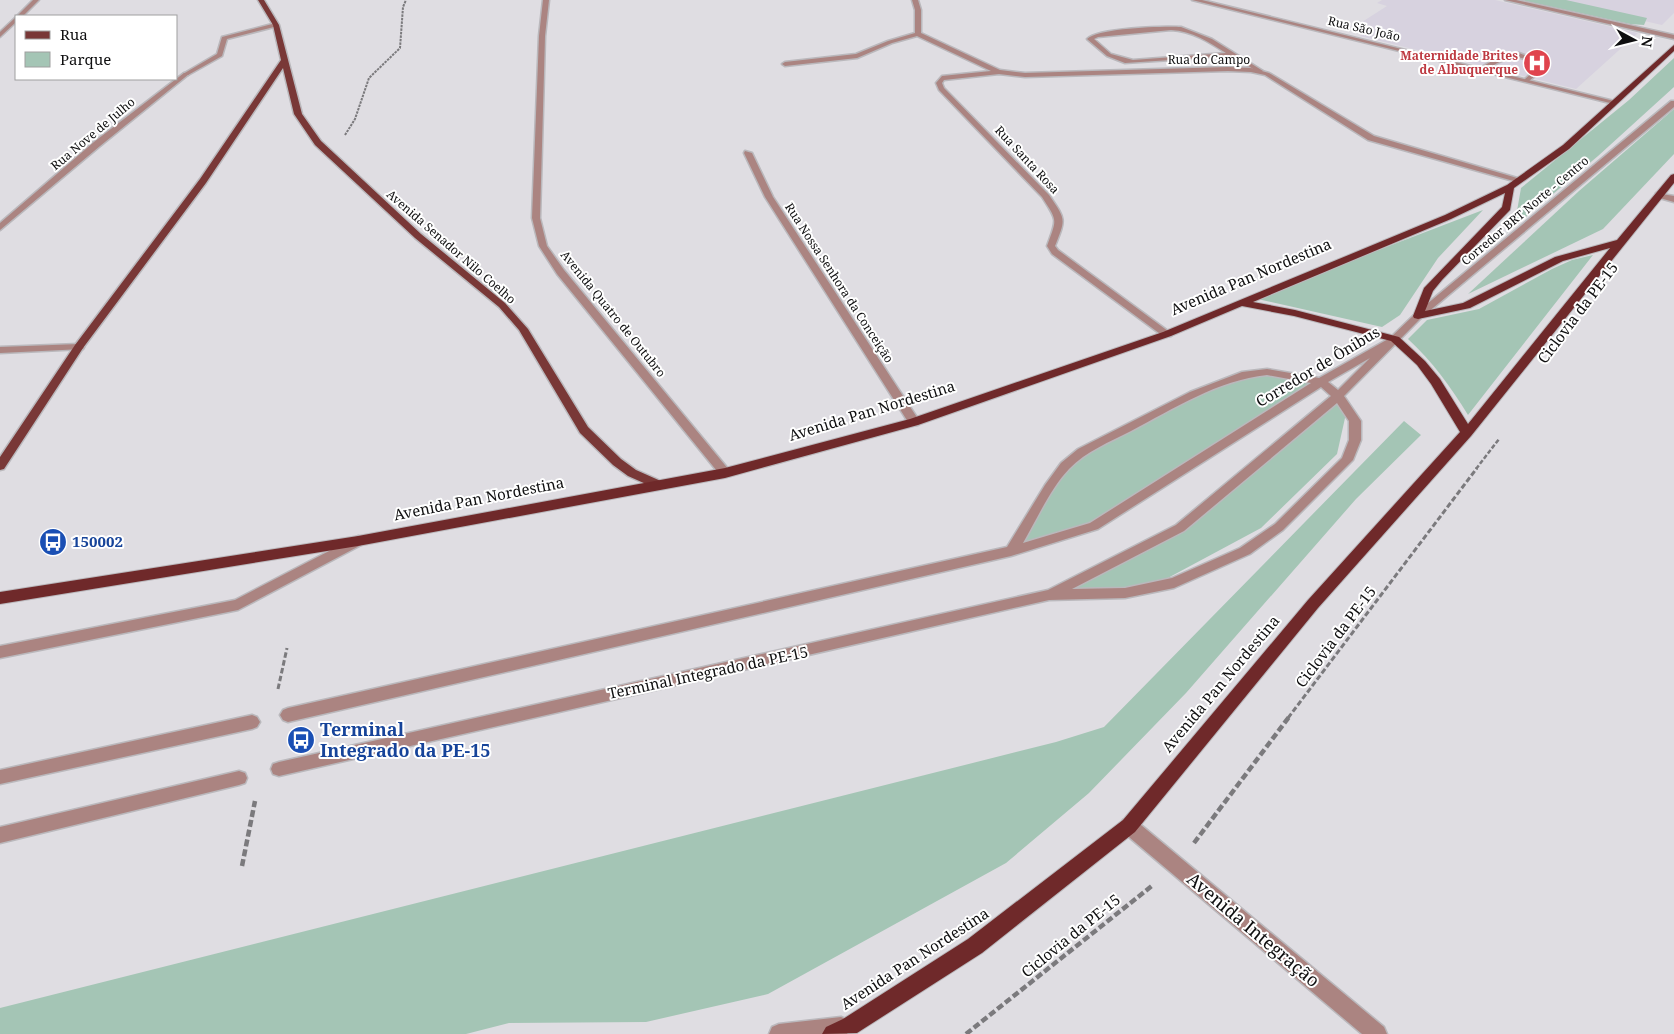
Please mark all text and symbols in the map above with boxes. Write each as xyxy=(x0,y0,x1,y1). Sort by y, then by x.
street label: Rua São João xyxy=(1326,12,1402,45)
legend xyxy=(15,15,178,80)
north arrow xyxy=(1609,15,1659,65)
text: Rua xyxy=(60,24,88,44)
text: N xyxy=(1637,35,1658,48)
place label: Maternidade Brites de Albuquerque xyxy=(1400,47,1518,78)
hospital icon: Maternidade Brites de Albuquerque xyxy=(1522,48,1552,78)
text: Parque xyxy=(60,49,111,69)
street label: Rua do Campo xyxy=(1168,51,1250,68)
street label: Rua Nove de Julho xyxy=(47,93,138,174)
street label: Rua Santa Rosa xyxy=(991,122,1064,198)
street label: Corredor BRT Norte - Centro xyxy=(1457,152,1592,269)
street label: Avenida Senador Nilo Coelho xyxy=(383,186,520,308)
street label: Rua Nossa Senhora da Conceição xyxy=(781,199,898,366)
street label: Avenida Pan Nordestina xyxy=(1167,233,1334,319)
street label: Avenida Quatro de Outubro xyxy=(557,247,670,381)
street label: Ciclovia da PE-15 xyxy=(1533,258,1622,367)
street label: Corredor de Ônibus xyxy=(1252,321,1383,411)
street label: Avenida Pan Nordestina xyxy=(786,375,957,445)
street label: Avenida Pan Nordestina xyxy=(392,472,566,524)
bus stop icon: 150002 xyxy=(38,527,68,557)
place label: 150002 xyxy=(72,531,123,551)
street label: Ciclovia da PE-15 xyxy=(1291,582,1380,691)
street label: Avenida Pan Nordestina xyxy=(1157,611,1283,756)
street label: Terminal Integrado da PE-15 xyxy=(606,641,810,703)
place label: Terminal Integrado da PE-15 xyxy=(320,717,490,762)
bus stop icon: Terminal Integrado da PE-15 xyxy=(286,725,316,755)
street label: Avenida Integração xyxy=(1182,867,1325,992)
street label: Ciclovia da PE-15 xyxy=(1017,889,1124,981)
street label: Avenida Pan Nordestina xyxy=(837,903,992,1014)

